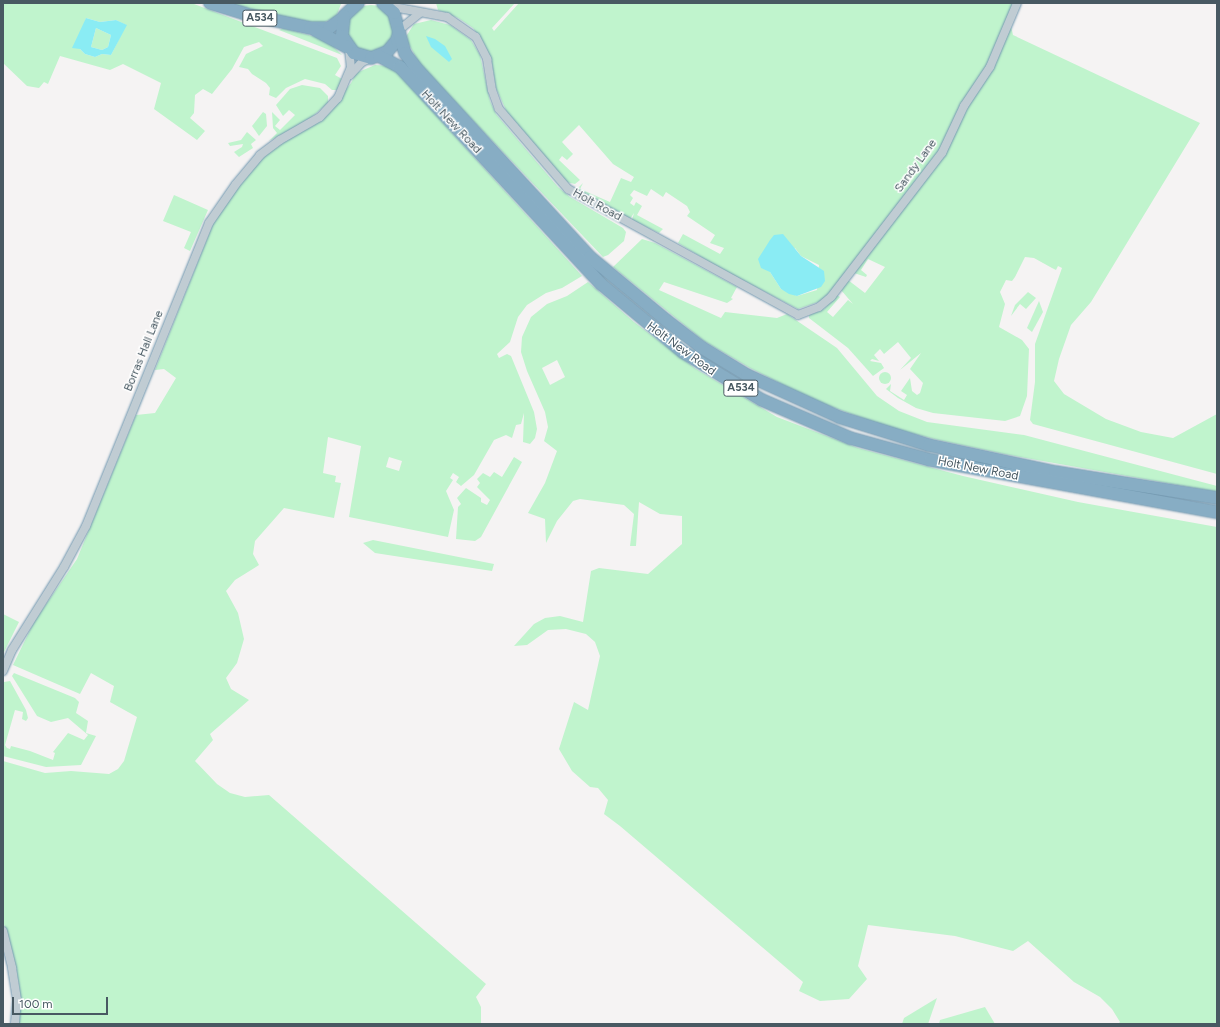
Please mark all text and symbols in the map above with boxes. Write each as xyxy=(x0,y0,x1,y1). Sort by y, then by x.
road number: A534 xyxy=(242,9,278,27)
street label: Holt New Road xyxy=(418,87,484,157)
street label: Sandy Lane xyxy=(892,137,940,195)
street label: Holt Road xyxy=(570,186,624,224)
street label: Borras Hall Lane xyxy=(121,308,167,394)
street label: Holt New Road xyxy=(644,319,718,379)
road number: A534 xyxy=(723,379,759,397)
street label: Holt New Road xyxy=(936,454,1020,484)
scale bar xyxy=(14,989,110,1015)
text: 100 m xyxy=(19,997,53,1011)

